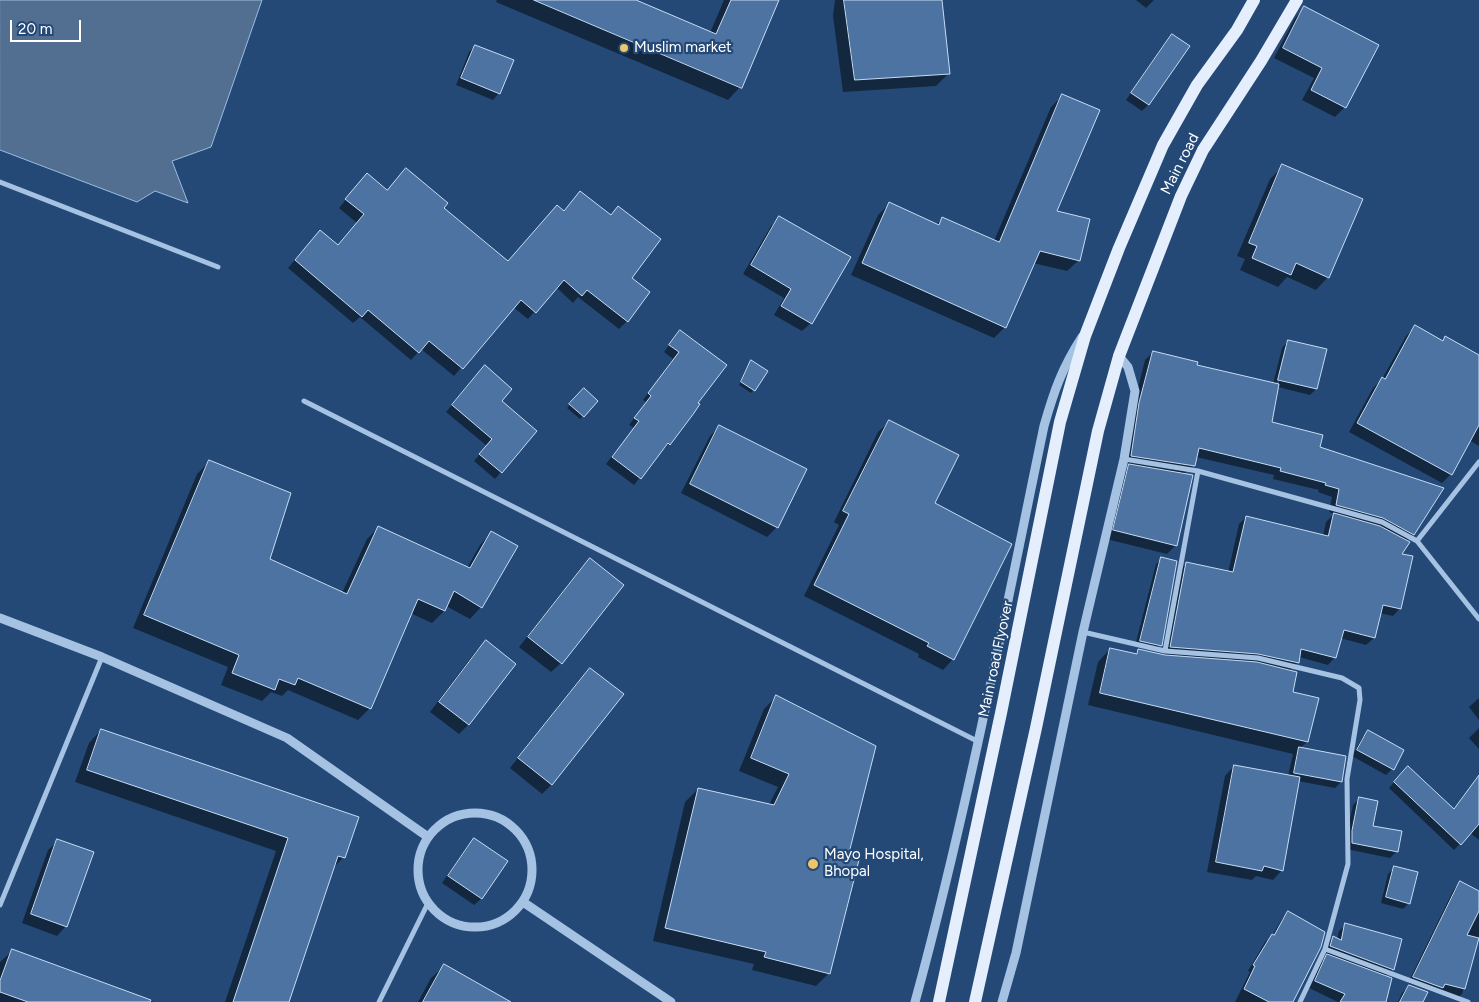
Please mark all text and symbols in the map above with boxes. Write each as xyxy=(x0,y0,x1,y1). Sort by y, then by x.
scale bar xyxy=(12,10,84,42)
text: 20 m xyxy=(18,20,52,38)
place label: Muslim market xyxy=(634,39,732,57)
marker: Muslim market xyxy=(618,42,630,54)
street label: Main road xyxy=(1157,130,1203,198)
street label: Main road Flyover xyxy=(975,599,1017,719)
place label: Mayo Hospital, Bhopal xyxy=(824,846,924,881)
marker: Mayo Hospital, Bhopal xyxy=(806,857,820,871)

